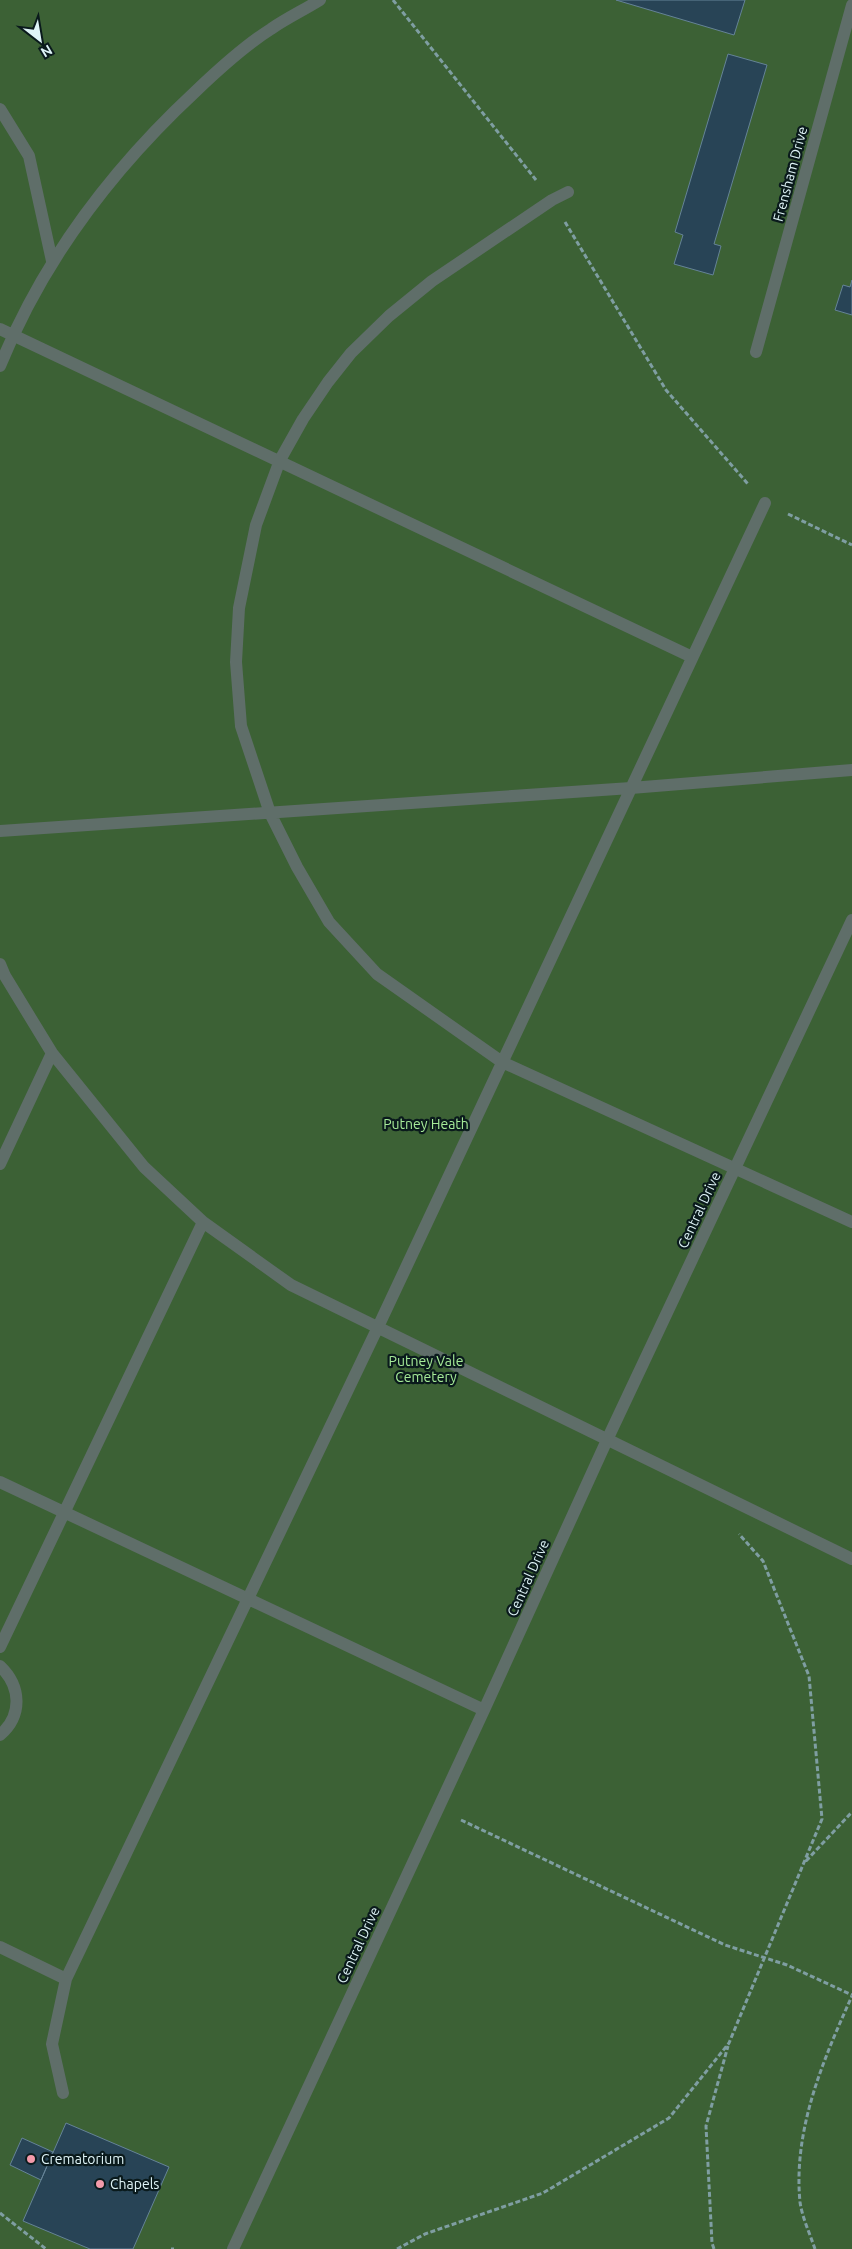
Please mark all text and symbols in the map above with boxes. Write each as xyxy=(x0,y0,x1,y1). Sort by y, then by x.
north arrow xyxy=(15,15,65,65)
text: N xyxy=(38,42,55,61)
street label: Frensham Drive xyxy=(770,125,810,223)
park label: Putney Heath xyxy=(383,1116,469,1132)
street label: Central Drive xyxy=(674,1169,724,1251)
park label: Putney Vale Cemetery xyxy=(389,1353,463,1385)
street label: Central Drive xyxy=(504,1537,552,1619)
street label: Central Drive xyxy=(333,1904,383,1986)
place label: Crematorium xyxy=(41,2151,124,2167)
marker: Crematorium xyxy=(25,2153,37,2165)
place label: Chapels xyxy=(110,2176,159,2192)
marker: Chapels xyxy=(94,2178,106,2190)

